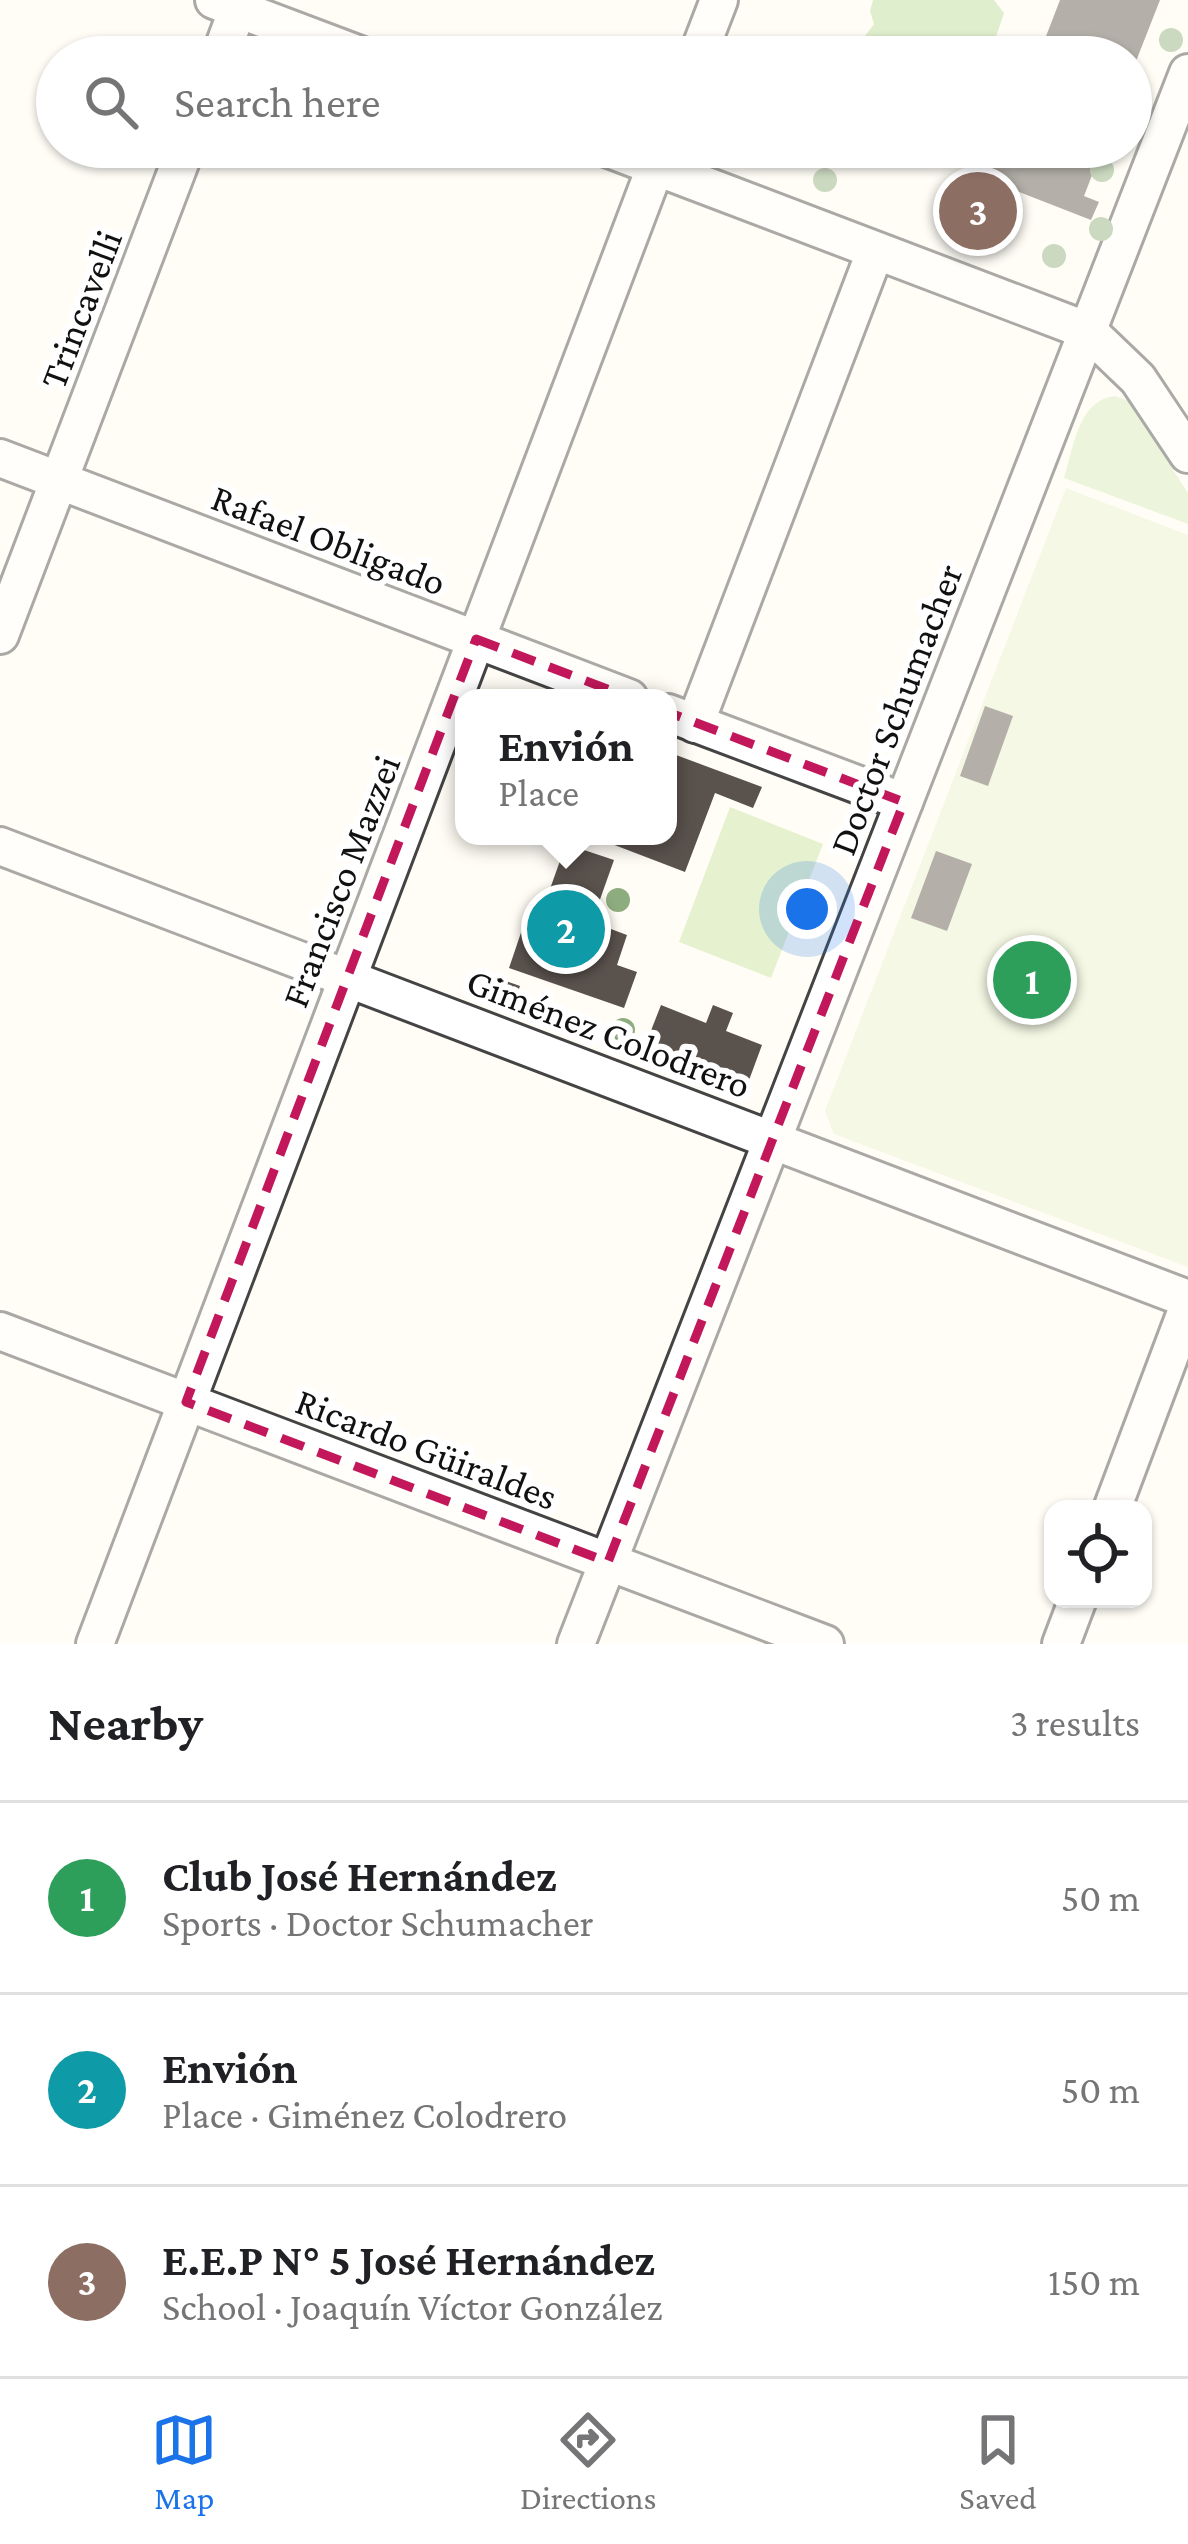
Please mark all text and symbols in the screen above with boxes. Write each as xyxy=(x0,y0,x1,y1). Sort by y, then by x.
search box xyxy=(36,36,1152,168)
icon: search xyxy=(78,69,144,135)
text: Search here xyxy=(174,77,381,127)
pin: 3 xyxy=(939,166,1017,256)
street label: Trincavelli xyxy=(31,224,130,394)
street label: Rafael Obligado xyxy=(206,475,452,605)
street label: Doctor Schumacher xyxy=(820,558,971,861)
popup xyxy=(455,689,677,845)
text: Envión xyxy=(498,721,634,771)
street label: Francisco Mazzei xyxy=(273,749,408,1013)
text: Place xyxy=(498,771,579,814)
your location xyxy=(777,879,837,939)
pin: 2 xyxy=(527,884,605,974)
pin: 1 xyxy=(993,935,1071,1025)
street label: Giménez Colodrero xyxy=(461,959,757,1106)
street label: Ricardo Güiraldes xyxy=(290,1379,563,1518)
map controls xyxy=(1044,1500,1152,1608)
button: locate xyxy=(1044,1500,1152,1608)
text: Nearby xyxy=(48,1694,203,1751)
text: 3 results xyxy=(1010,1701,1140,1744)
text: Club José Hernández xyxy=(162,1851,557,1901)
text: 1 xyxy=(80,1876,94,1919)
text: 50 m xyxy=(1061,1876,1140,1919)
text: Sports · Doctor Schumacher xyxy=(162,1901,594,1944)
text: Envión xyxy=(162,2043,298,2093)
text: 2 xyxy=(77,2068,97,2111)
text: 50 m xyxy=(1061,2068,1140,2111)
text: Place · Giménez Colodrero xyxy=(162,2093,567,2136)
text: E.E.P N° 5 José Hernández xyxy=(162,2235,655,2285)
text: 3 xyxy=(77,2260,97,2303)
text: 150 m xyxy=(1048,2260,1140,2303)
text: School · Joaquín Víctor González xyxy=(162,2285,663,2328)
tab: Map xyxy=(151,2407,217,2516)
tab: Directions xyxy=(520,2407,657,2516)
tab: Saved xyxy=(959,2407,1037,2516)

